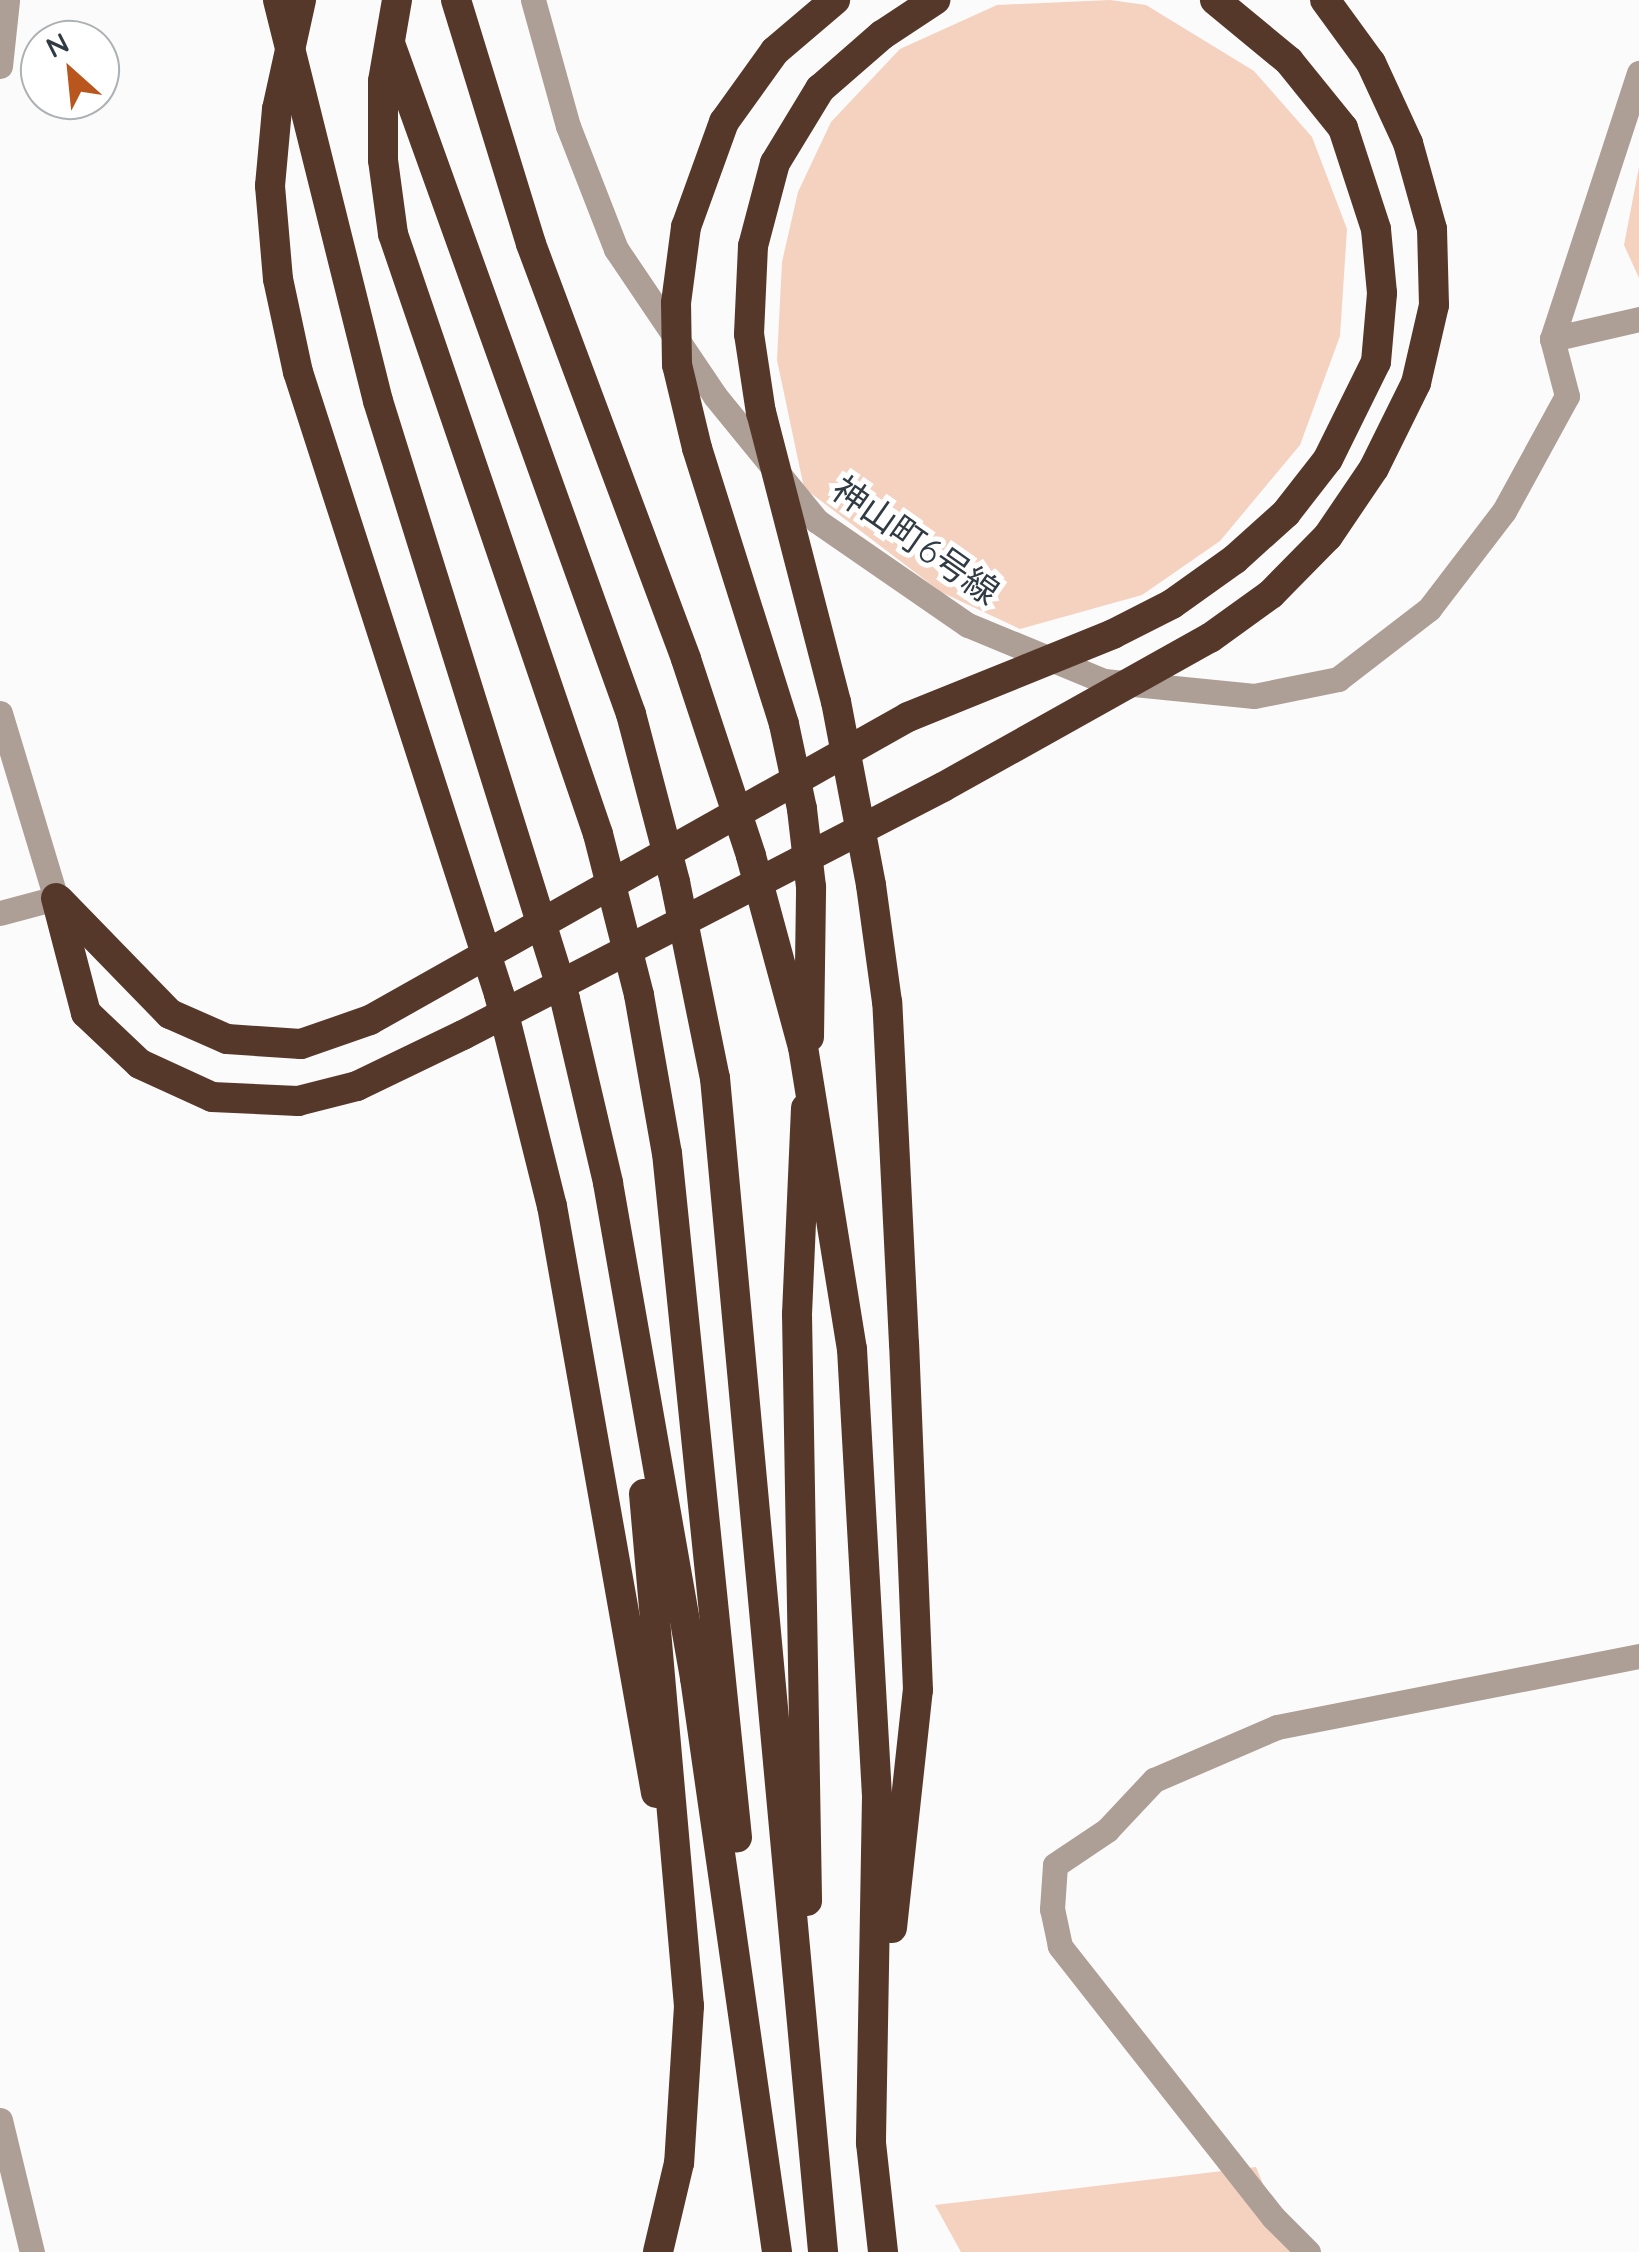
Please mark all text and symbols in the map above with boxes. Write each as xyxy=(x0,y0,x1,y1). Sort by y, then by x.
north arrow xyxy=(20,20,120,120)
text: N xyxy=(40,24,74,65)
street label: 神山町6号線 xyxy=(825,467,1007,613)

